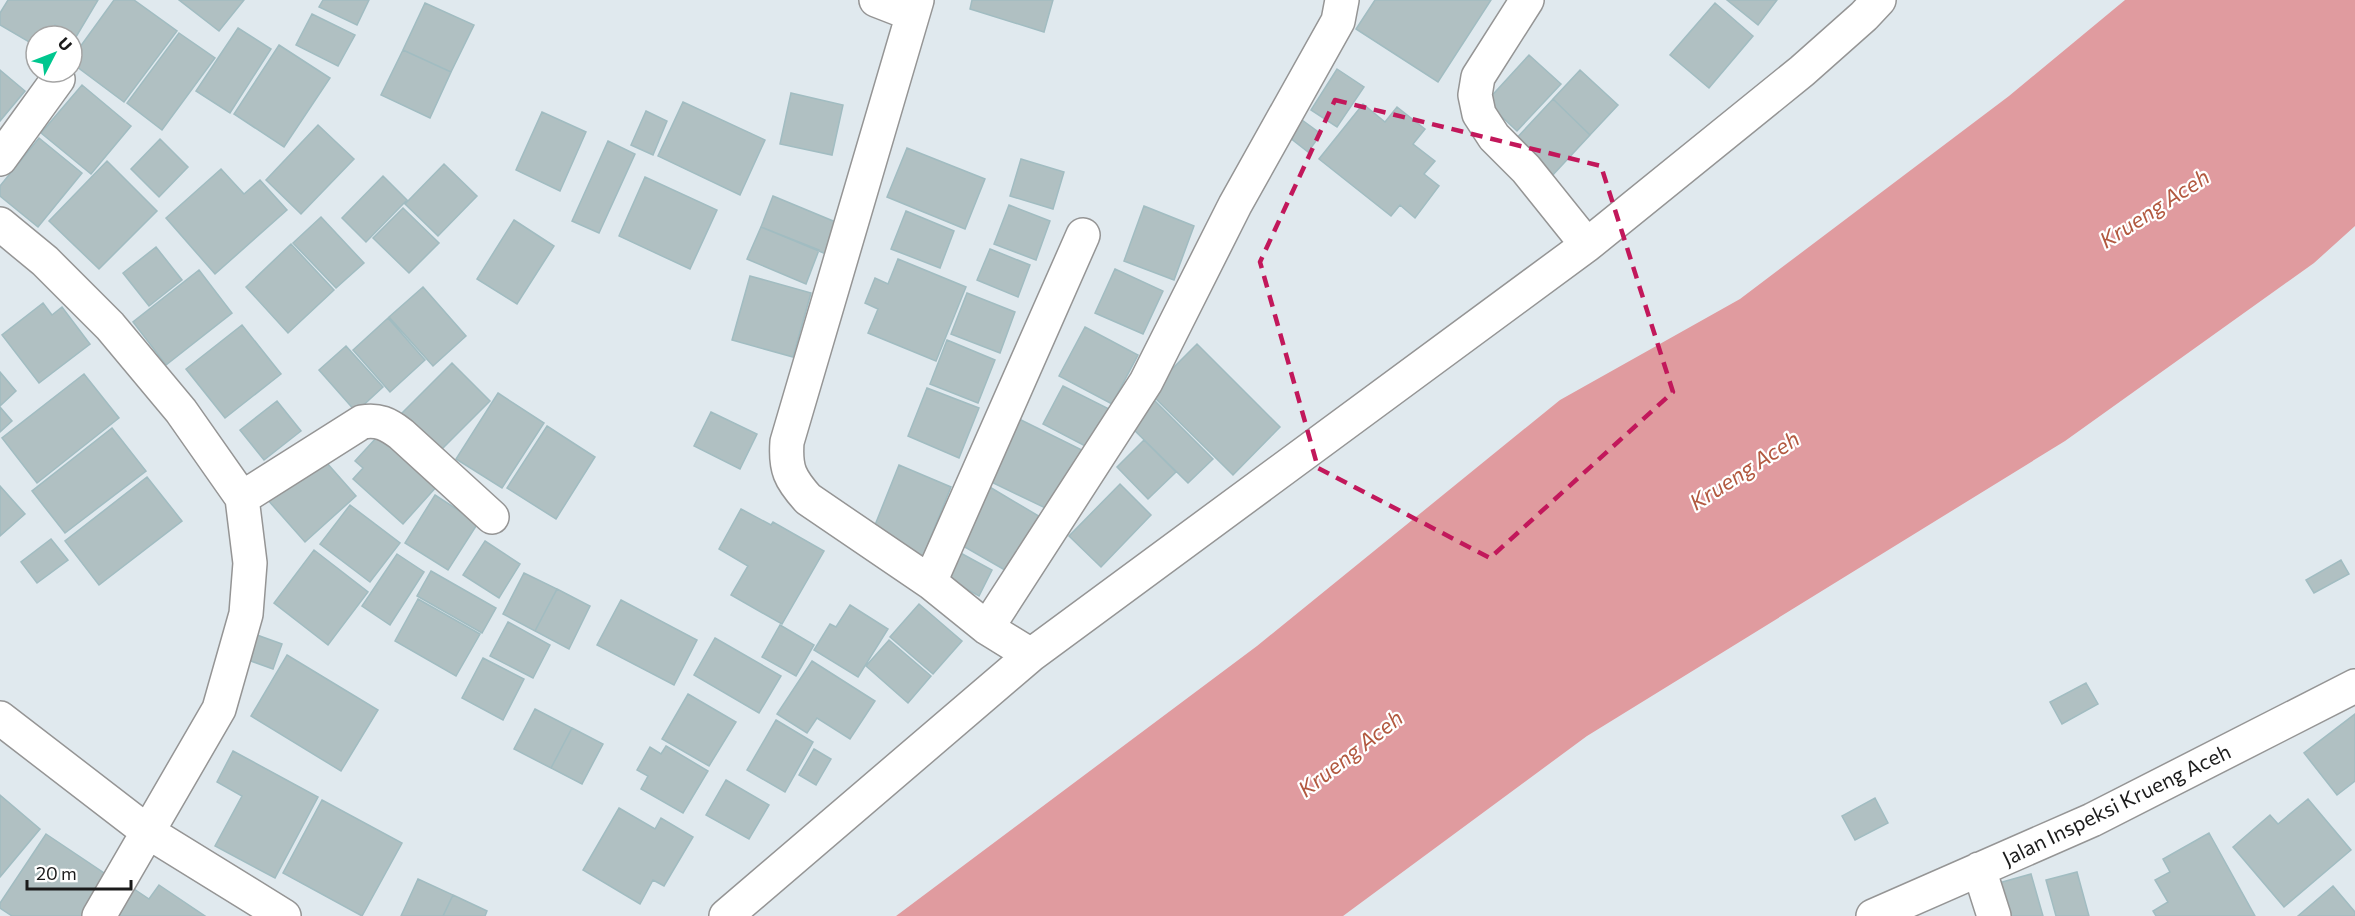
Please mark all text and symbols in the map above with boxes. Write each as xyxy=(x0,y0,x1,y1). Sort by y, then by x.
north arrow xyxy=(24,24,84,84)
text: U xyxy=(55,33,76,54)
water label: Krueng Aceh xyxy=(2094,162,2214,254)
water label: Krueng Aceh xyxy=(1684,424,1804,516)
water label: Krueng Aceh xyxy=(1292,704,1408,802)
street label: Jalan Inspeksi Krueng Aceh xyxy=(1998,738,2234,870)
scale bar xyxy=(27,853,130,891)
text: 20 m xyxy=(36,862,77,884)

